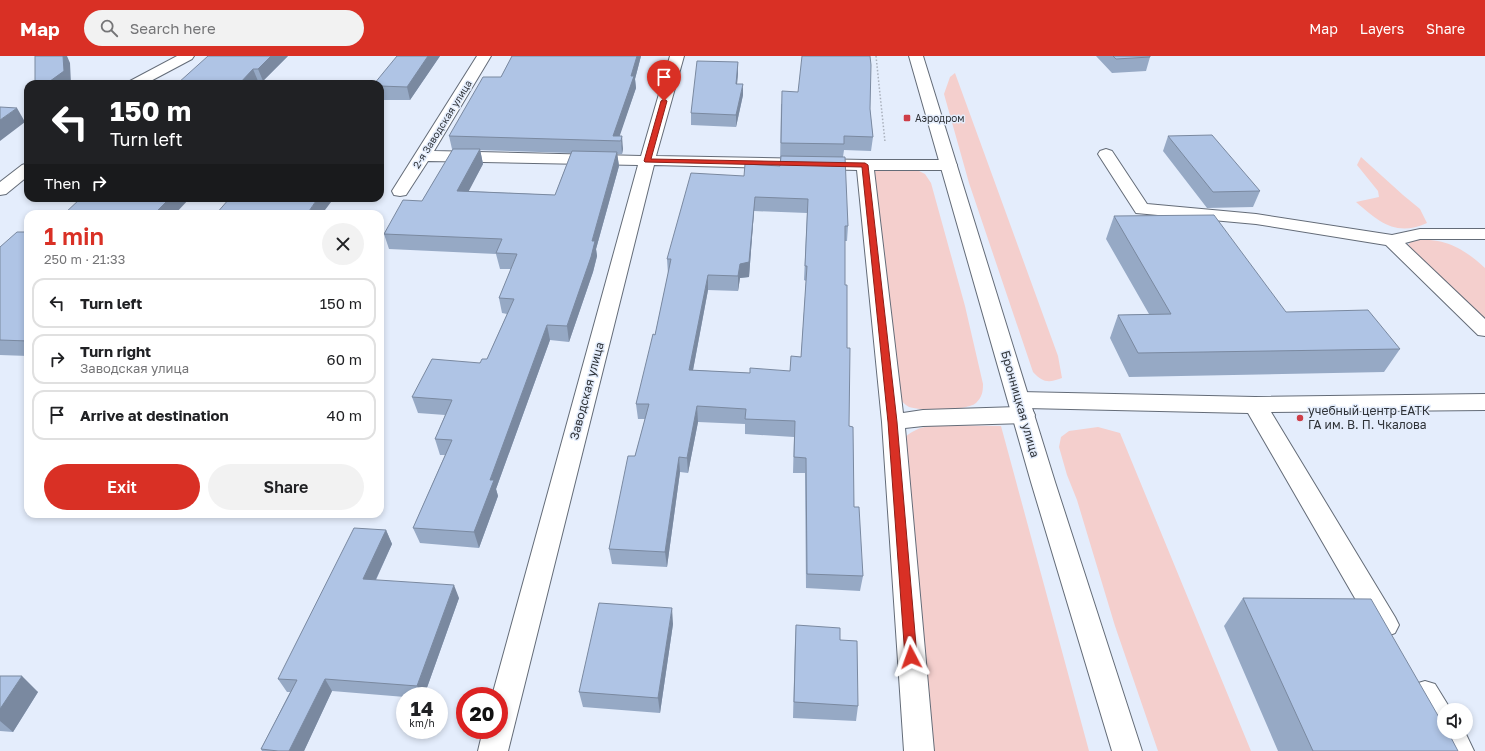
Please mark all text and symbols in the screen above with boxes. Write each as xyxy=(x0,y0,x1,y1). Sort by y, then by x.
search box xyxy=(84,10,364,46)
text: Map xyxy=(20,17,60,40)
icon: search xyxy=(98,17,120,39)
text: Search here xyxy=(130,19,216,37)
text: Map xyxy=(1309,20,1338,37)
text: Layers xyxy=(1360,20,1404,37)
text: Share xyxy=(1426,20,1465,37)
pin xyxy=(647,60,681,101)
icon: arrive xyxy=(653,66,675,88)
street label: 2-я Заводская улица xyxy=(410,78,474,170)
text: 150 m xyxy=(110,94,191,127)
icon: left xyxy=(44,96,96,148)
place label: Аэродром xyxy=(915,112,965,124)
marker: Аэродром xyxy=(902,113,912,123)
text: Turn left xyxy=(110,128,183,150)
icon: right xyxy=(88,172,110,194)
text: Then xyxy=(44,174,80,192)
text: 1 min xyxy=(44,221,104,250)
button: close xyxy=(322,223,364,265)
text: 250 m · 21:33 xyxy=(44,251,125,267)
icon: left xyxy=(46,292,68,314)
text: Turn left xyxy=(80,294,142,312)
text: 150 m xyxy=(320,294,362,312)
street label: Заводская улица xyxy=(566,340,607,441)
text: Turn right xyxy=(80,342,151,360)
icon: right xyxy=(46,348,68,370)
street label: Бронницкая улица xyxy=(998,349,1043,459)
text: 60 m xyxy=(327,350,362,368)
text: Заводская улица xyxy=(80,360,189,376)
place label: учебный центр ЕАТК ГА им. В. П. Чкалова xyxy=(1308,403,1431,432)
icon: arrive xyxy=(46,404,68,426)
text: Arrive at destination xyxy=(80,406,229,424)
text: 40 m xyxy=(327,406,362,424)
marker: учебный центр ЕАТК ГА им. В. П. Чкалова xyxy=(1295,413,1305,423)
button: Exit xyxy=(44,464,200,510)
button: Share xyxy=(208,464,364,510)
position arrow xyxy=(890,636,932,678)
speed limit sign: 20 xyxy=(456,687,508,739)
text: 14 xyxy=(411,696,433,720)
map controls xyxy=(1437,703,1473,739)
button: sound xyxy=(1437,703,1473,739)
text: km/h xyxy=(409,717,435,729)

